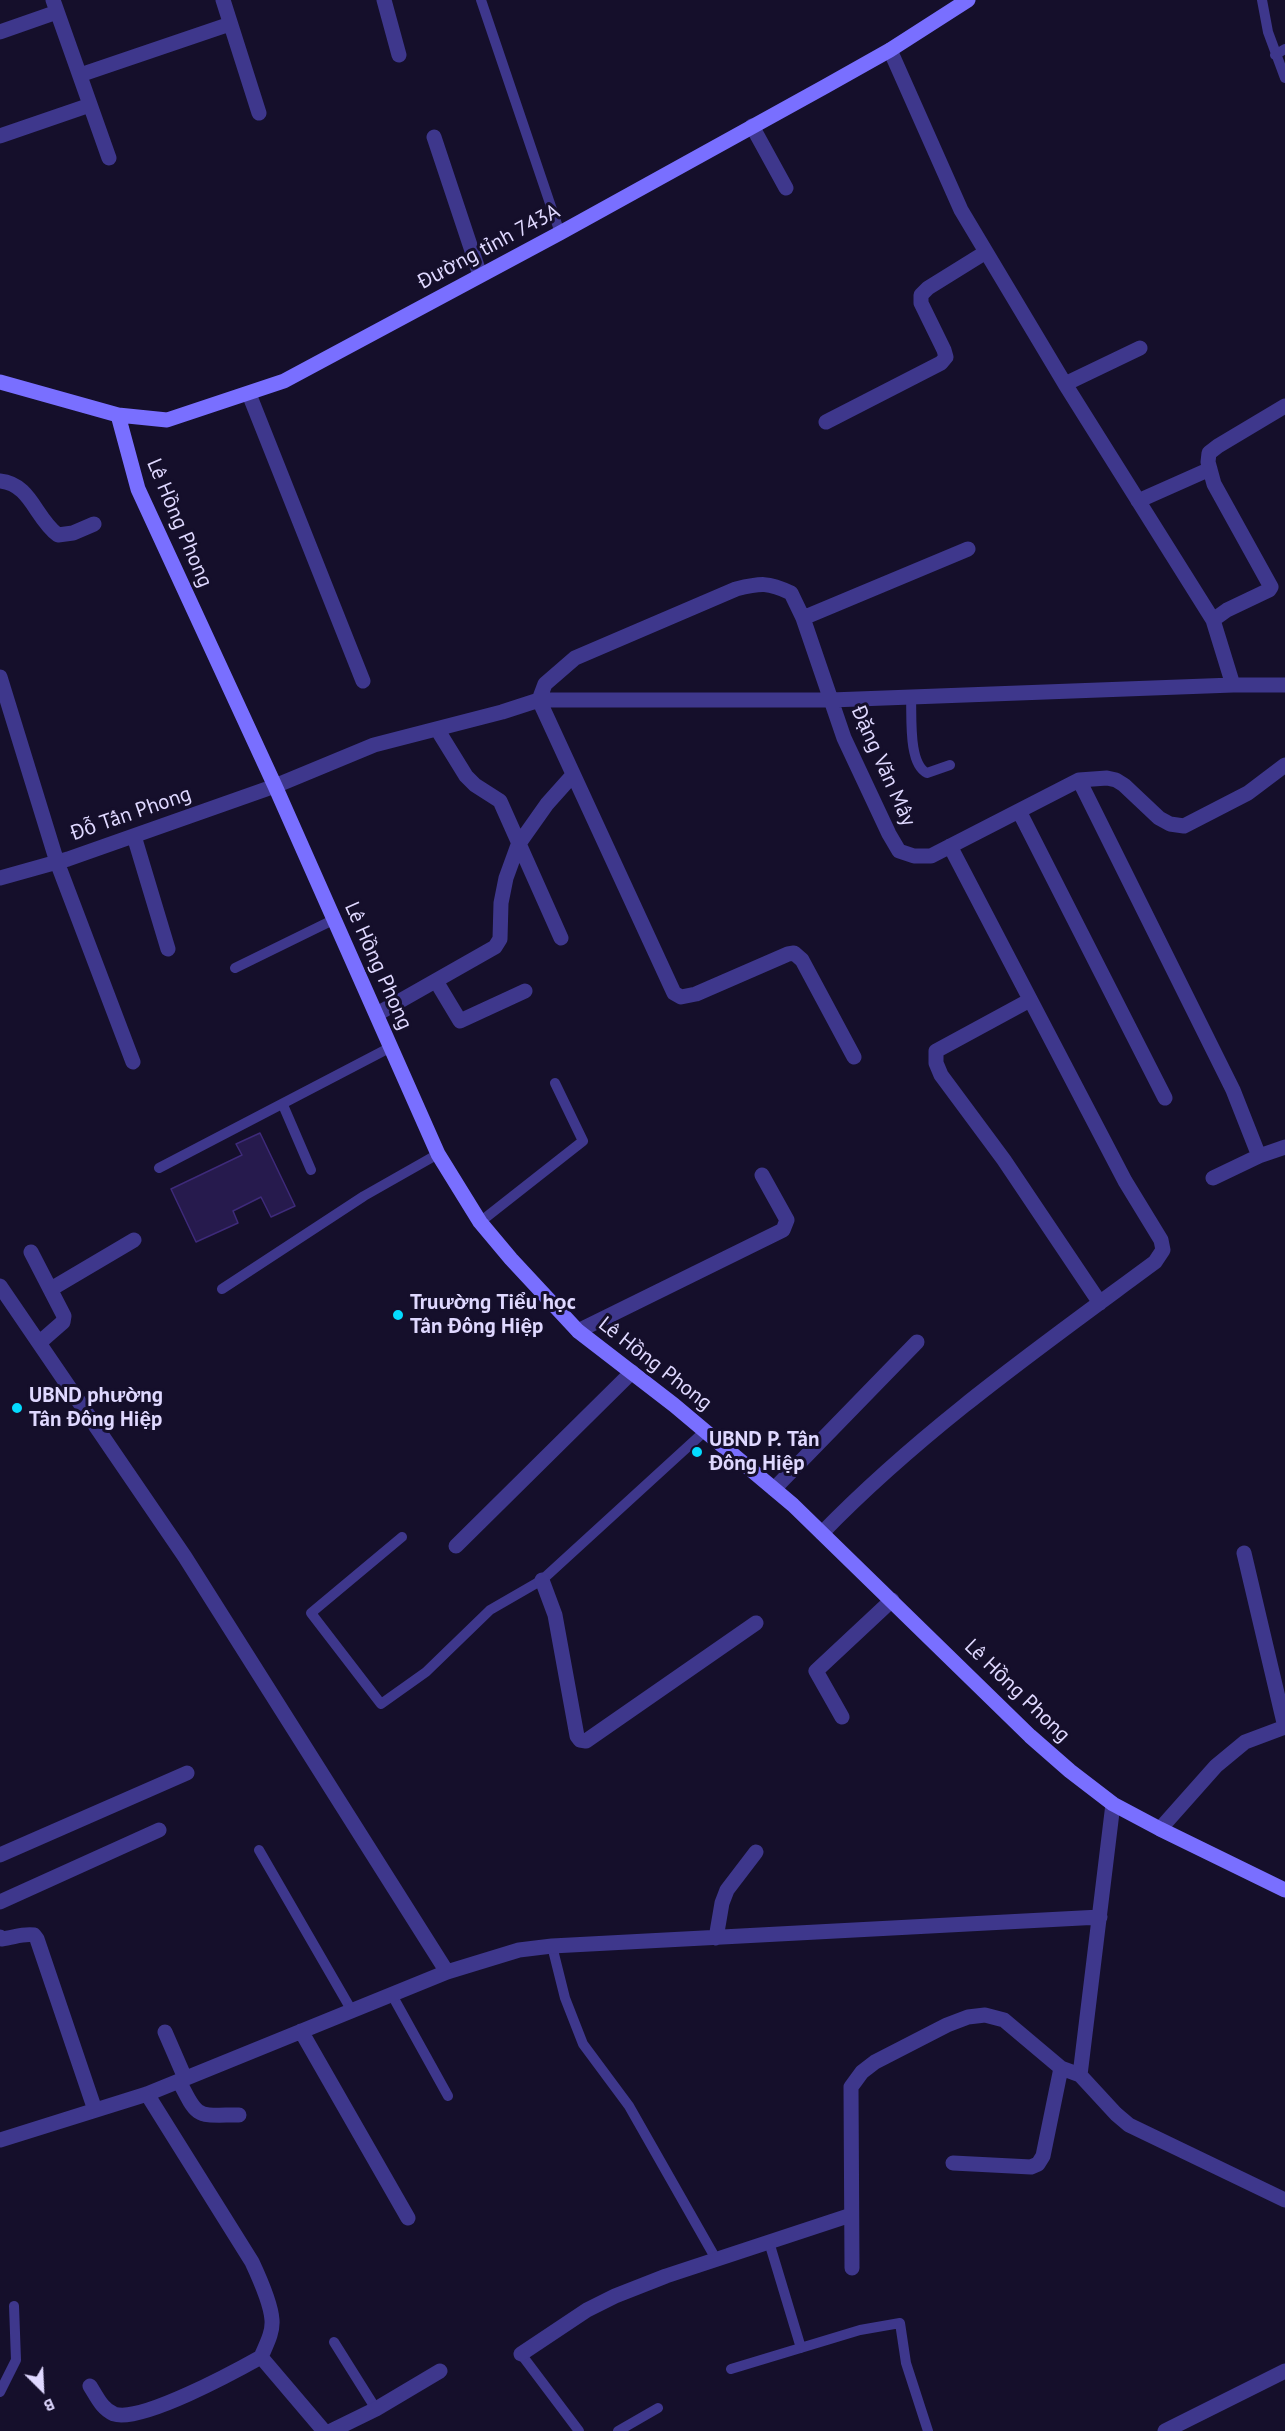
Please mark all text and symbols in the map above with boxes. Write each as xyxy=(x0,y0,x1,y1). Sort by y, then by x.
street label: Đường tỉnh 743A xyxy=(414,199,564,295)
street label: Lê Hồng Phong xyxy=(141,455,217,591)
street label: Đặng Văn Mây xyxy=(845,702,921,830)
street label: Đỗ Tấn Phong xyxy=(67,782,195,846)
street label: Lê Hồng Phong xyxy=(339,898,417,1034)
place label: Truường Tiểu học Tân Đông Hiệp xyxy=(410,1290,576,1340)
marker: Truường Tiểu học Tân Đông Hiệp xyxy=(391,1308,405,1322)
street label: Lê Hồng Phong xyxy=(593,1312,717,1416)
place label: UBND phường Tân Đông Hiệp xyxy=(29,1383,163,1433)
marker: UBND phường Tân Đông Hiệp xyxy=(10,1401,24,1415)
place label: UBND P. Tân Đông Hiệp xyxy=(709,1427,819,1477)
marker: UBND P. Tân Đông Hiệp xyxy=(690,1445,704,1459)
street label: Lê Hồng Phong xyxy=(959,1634,1075,1748)
north arrow xyxy=(12,2359,72,2419)
text: B xyxy=(41,2394,58,2417)

